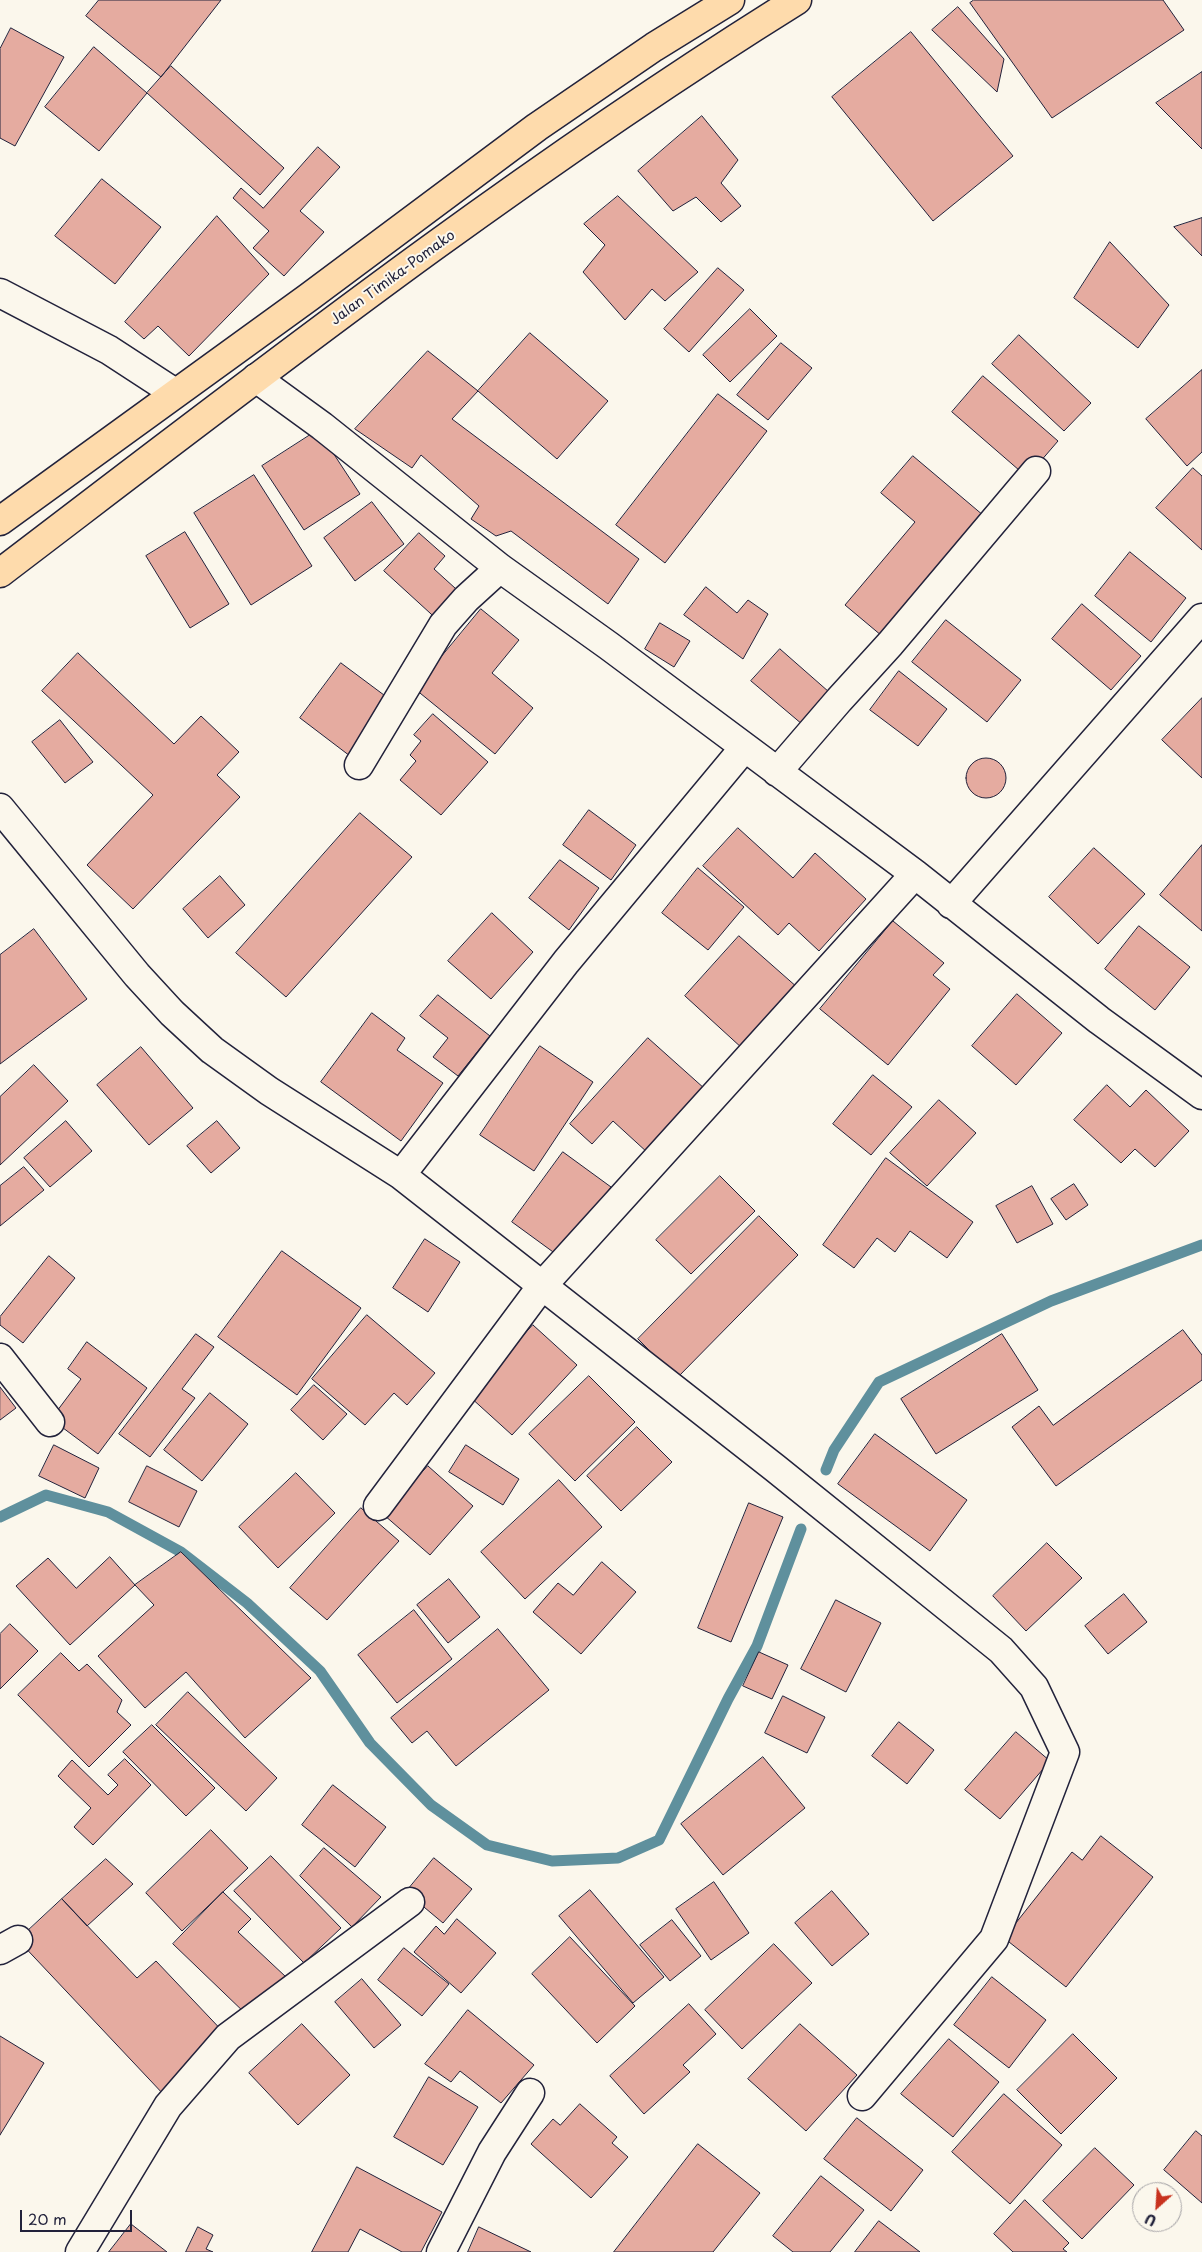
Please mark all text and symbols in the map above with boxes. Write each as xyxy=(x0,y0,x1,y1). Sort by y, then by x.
street label: Jalan Timika-Pomako xyxy=(327,227,459,329)
north arrow xyxy=(1132,2182,1182,2232)
scale bar xyxy=(22,2200,135,2232)
text: 20 m xyxy=(28,2207,67,2230)
text: U xyxy=(1141,2208,1160,2232)

